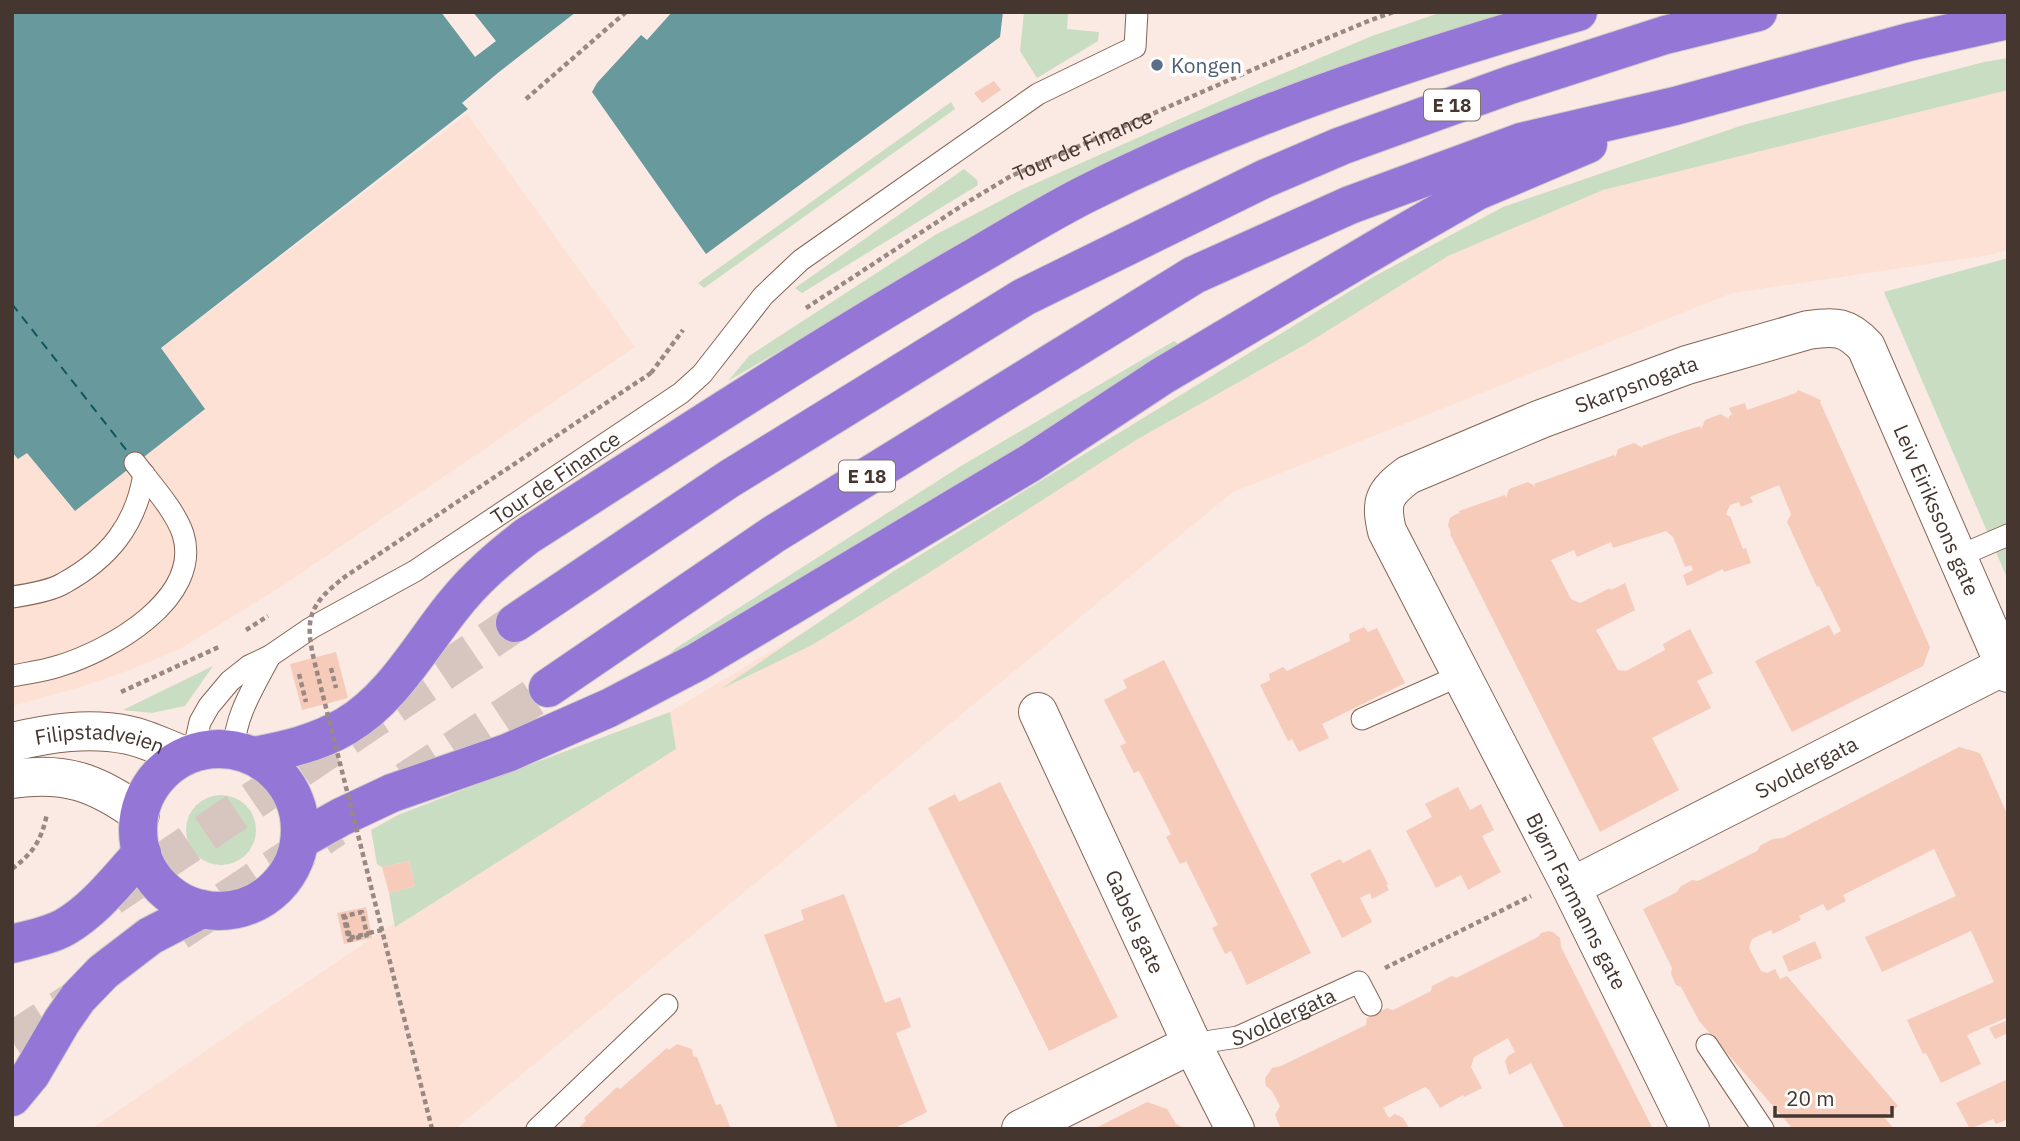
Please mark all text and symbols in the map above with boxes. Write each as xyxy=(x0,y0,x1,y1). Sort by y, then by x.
place label: Kongen xyxy=(1171,51,1242,79)
marker: Kongen xyxy=(1149,57,1165,73)
road number: E 18 xyxy=(1424,90,1480,120)
street label: Tour de Finance xyxy=(1008,102,1157,188)
street label: Skarpsnogata xyxy=(1571,349,1701,419)
street label: Leiv Eirikssons gate xyxy=(1887,420,1987,600)
street label: Tour de Finance xyxy=(485,424,625,531)
road number: E 18 xyxy=(839,461,895,491)
street label: Filipstadveien xyxy=(32,717,169,760)
street label: Svoldergata xyxy=(1750,729,1862,805)
street label: Bjørn Farmanns gate xyxy=(1520,808,1634,994)
street label: Gabels gate xyxy=(1099,865,1171,978)
street label: Svoldergata xyxy=(1230,981,1340,1052)
scale bar xyxy=(1775,1074,1892,1118)
text: 20 m xyxy=(1786,1084,1835,1112)

